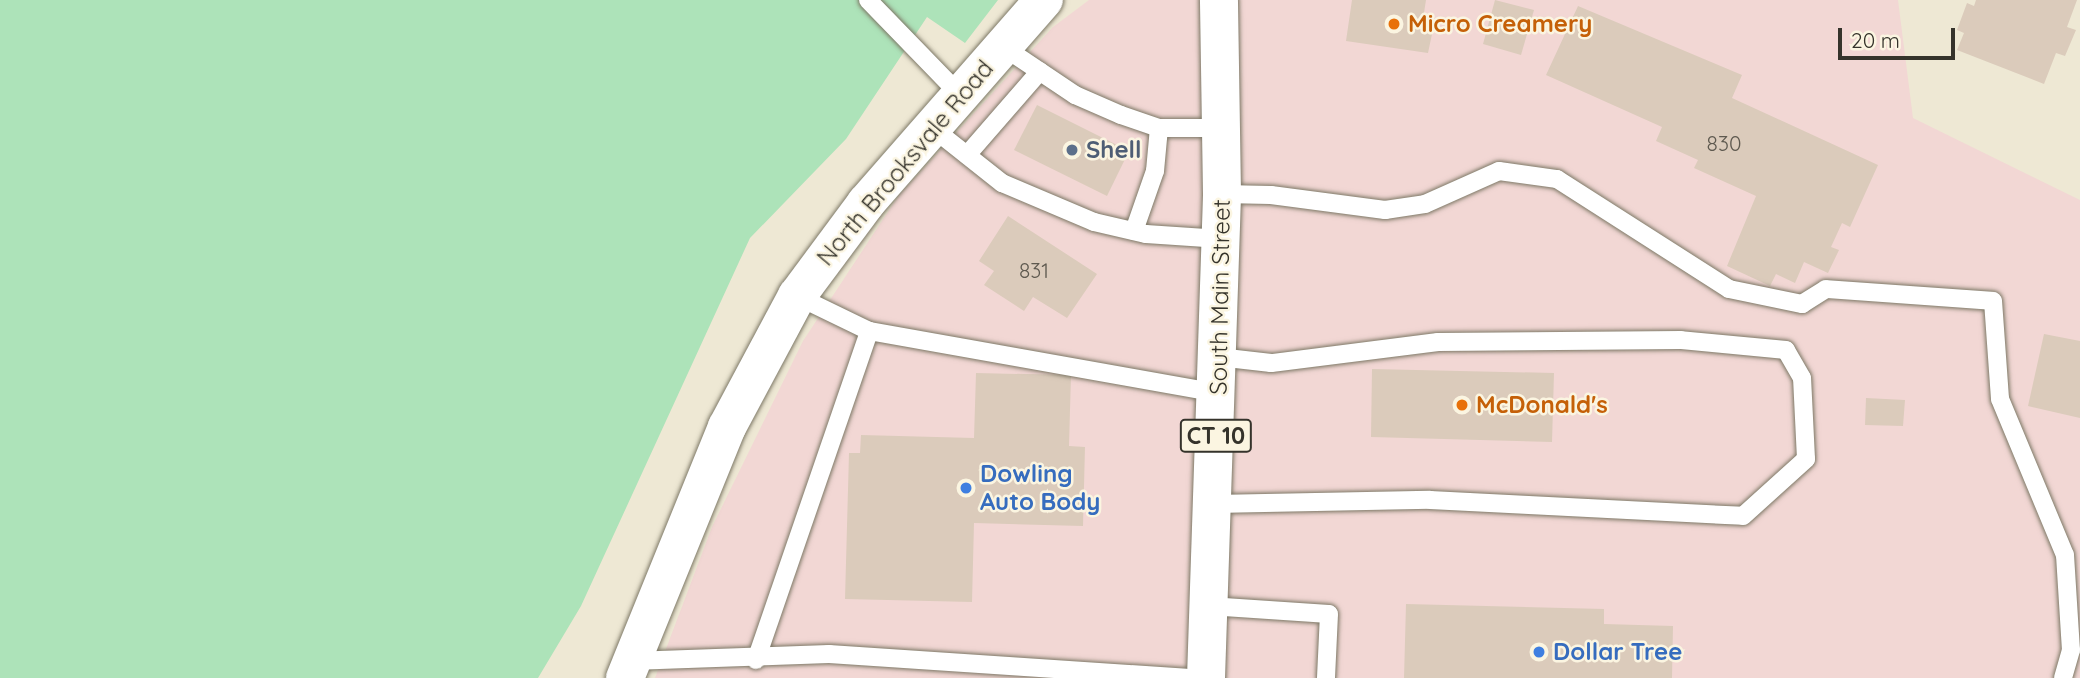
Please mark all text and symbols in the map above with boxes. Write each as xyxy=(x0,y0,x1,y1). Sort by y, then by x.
place label: Micro Creamery xyxy=(1408,10,1592,38)
scale bar xyxy=(1842,14,1959,58)
marker: Micro Creamery xyxy=(1386,16,1402,32)
text: 20 m xyxy=(1851,27,1900,53)
street label: North Brooksvale Road xyxy=(811,55,999,271)
house number: 830 xyxy=(1707,130,1741,156)
place label: Shell xyxy=(1086,136,1142,164)
marker: Shell xyxy=(1064,142,1080,158)
street label: South Main Street xyxy=(1204,199,1236,395)
house number: 831 xyxy=(1019,257,1049,283)
place label: McDonald's xyxy=(1476,391,1608,419)
marker: McDonald's xyxy=(1454,397,1470,413)
road number: CT 10 xyxy=(1179,416,1253,456)
place label: Dowling Auto Body xyxy=(980,460,1100,516)
marker: Dowling Auto Body xyxy=(958,480,974,496)
place label: Dollar Tree xyxy=(1553,638,1682,666)
marker: Dollar Tree xyxy=(1531,644,1547,660)

